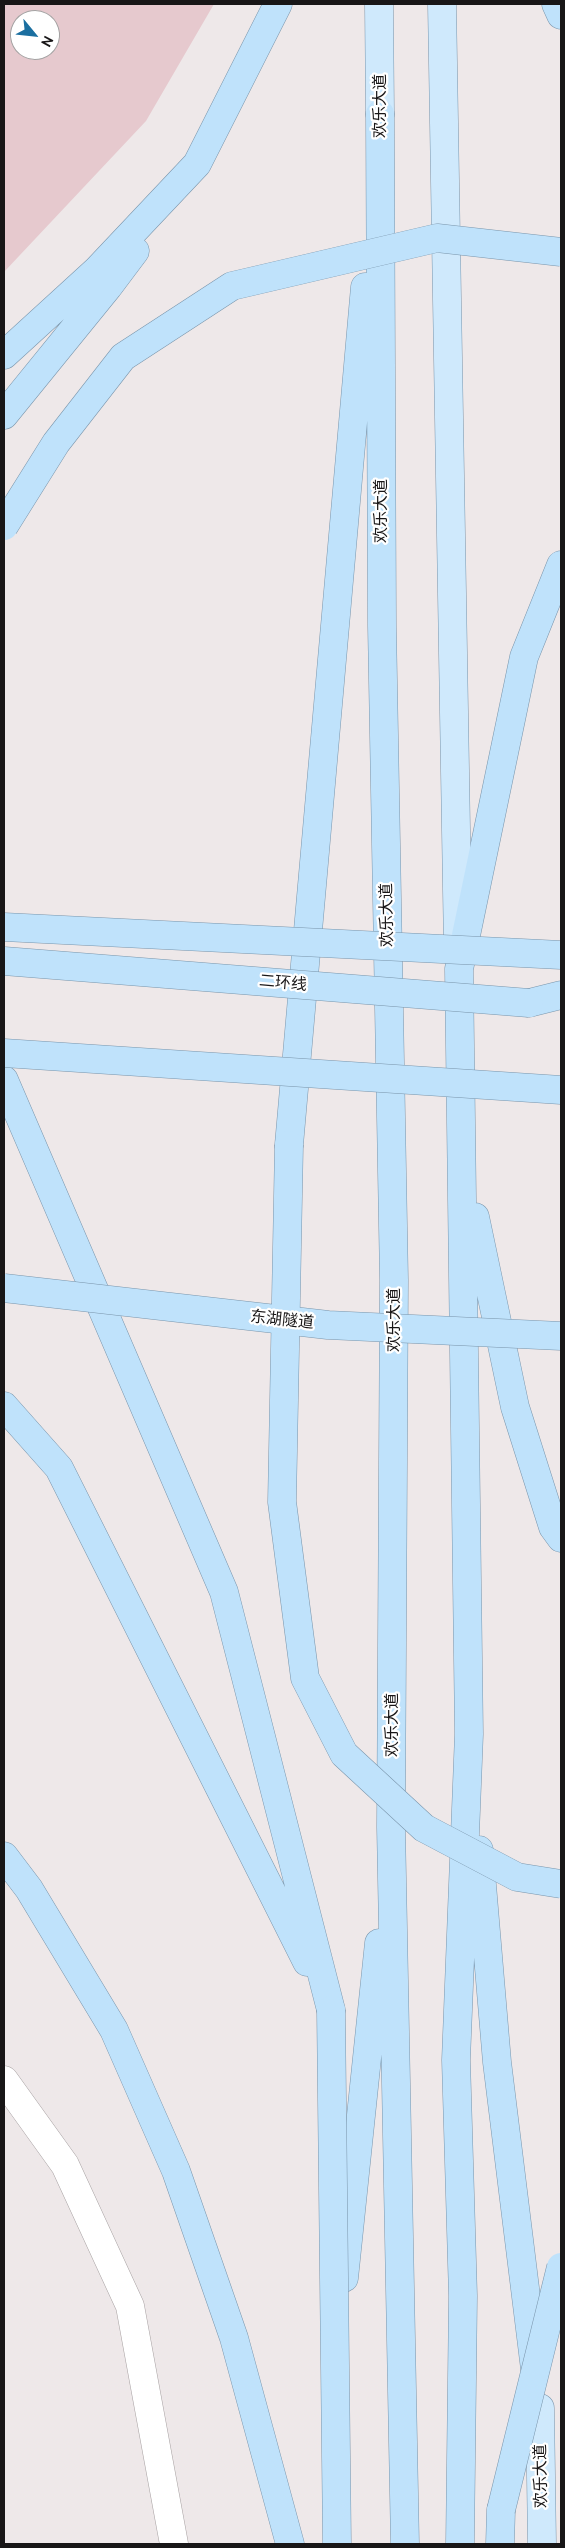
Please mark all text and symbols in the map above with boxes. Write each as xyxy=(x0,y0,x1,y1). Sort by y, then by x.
north arrow xyxy=(10,10,60,60)
text: N xyxy=(37,33,58,50)
street label: 欢乐大道 xyxy=(370,74,390,138)
street label: 欢乐大道 xyxy=(371,479,391,543)
street label: 欢乐大道 xyxy=(377,883,397,947)
street label: 二环线 xyxy=(258,971,308,995)
street label: 欢乐大道 xyxy=(384,1288,404,1352)
street label: 东湖隧道 xyxy=(249,1307,315,1333)
street label: 欢乐大道 xyxy=(382,1693,402,1757)
street label: 欢乐大道 xyxy=(531,2444,551,2508)

